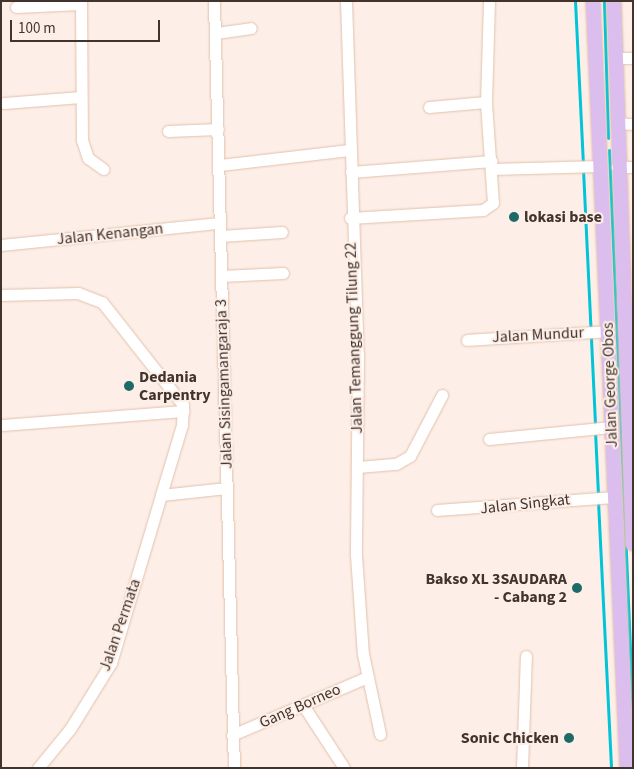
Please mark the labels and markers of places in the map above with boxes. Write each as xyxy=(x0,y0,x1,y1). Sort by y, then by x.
place label: lokasi base xyxy=(524,207,602,227)
marker: lokasi base xyxy=(508,211,520,223)
place label: Dedania Carpentry xyxy=(139,367,211,405)
marker: Dedania Carpentry xyxy=(123,380,135,392)
place label: Bakso XL 3SAUDARA - Cabang 2 xyxy=(425,569,567,607)
marker: Bakso XL 3SAUDARA - Cabang 2 xyxy=(571,582,583,594)
place label: Sonic Chicken xyxy=(461,728,559,748)
marker: Sonic Chicken xyxy=(563,732,575,744)

